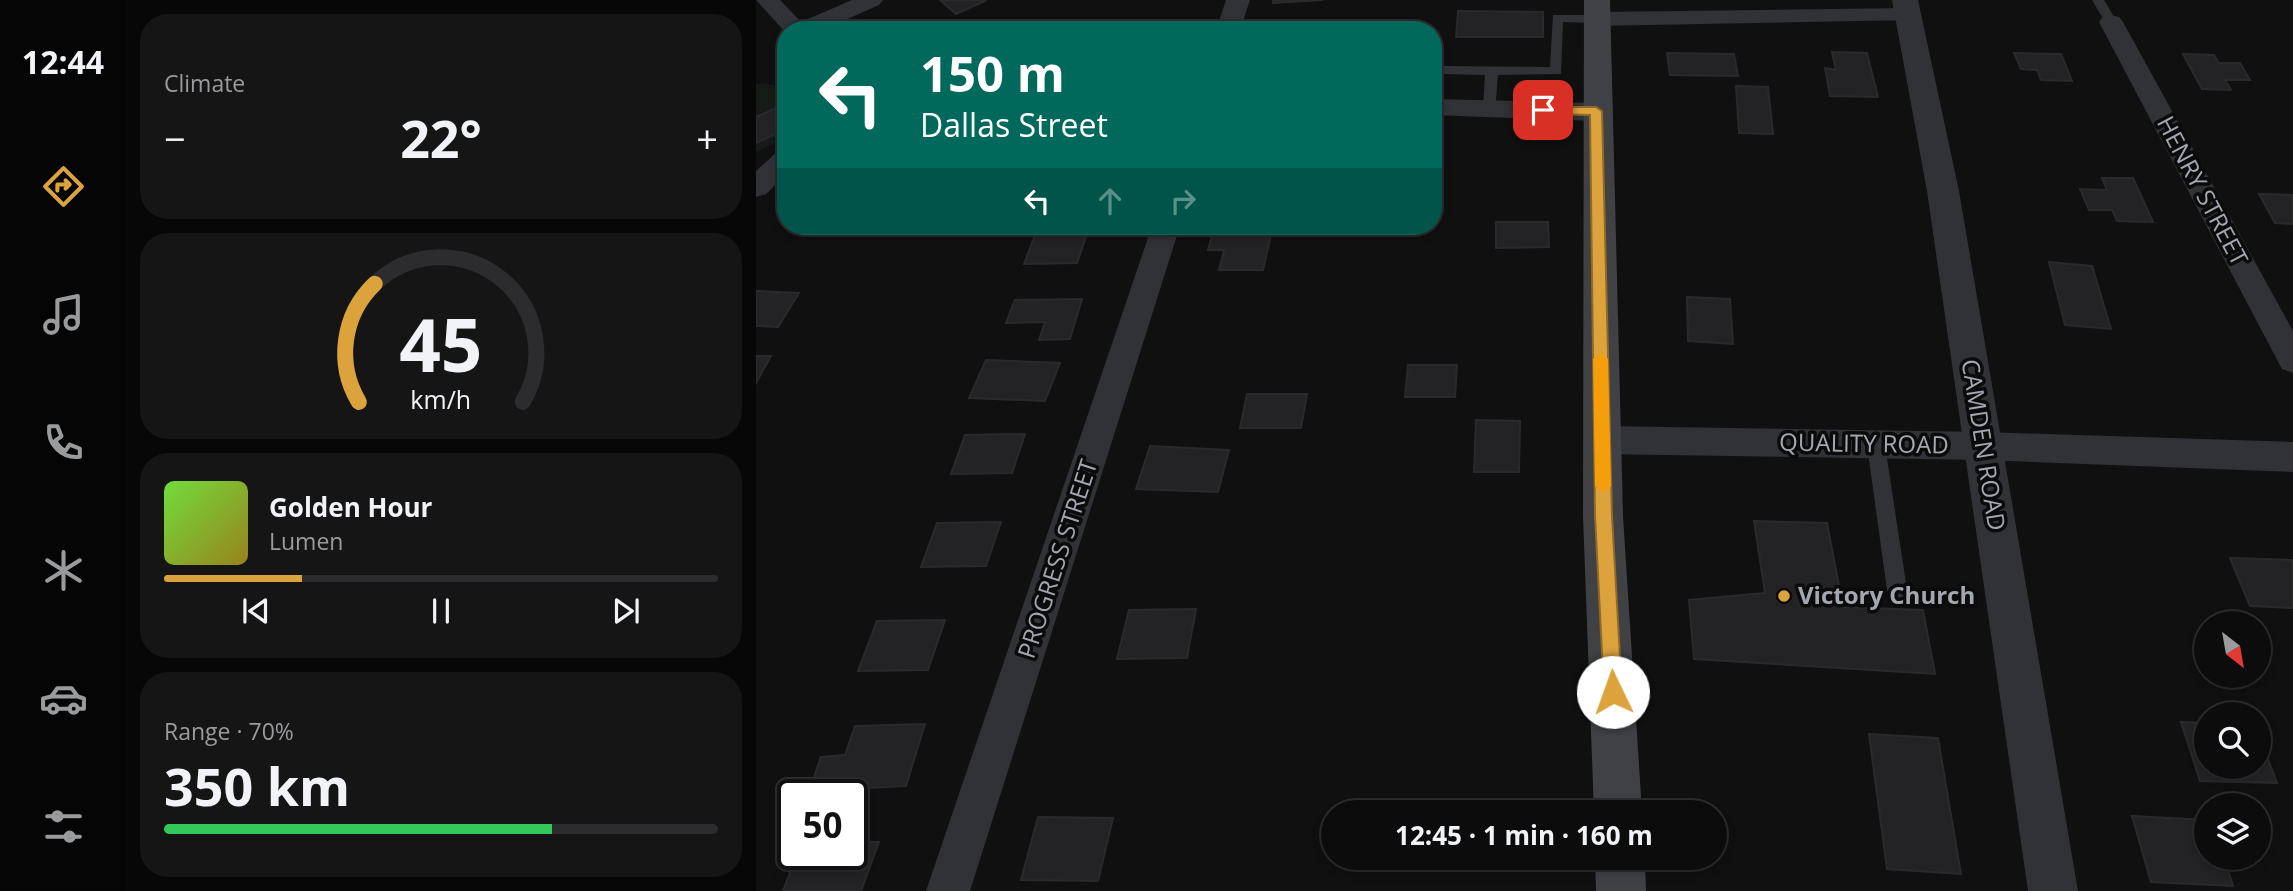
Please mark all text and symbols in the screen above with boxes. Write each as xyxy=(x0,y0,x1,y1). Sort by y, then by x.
text: 12:44 xyxy=(22,40,104,83)
text: 150 m xyxy=(920,40,1065,106)
icon: left xyxy=(805,49,896,140)
text: Climate xyxy=(164,67,245,99)
pin xyxy=(1513,80,1573,140)
icon: arrive xyxy=(1524,91,1562,129)
text: 22° xyxy=(400,102,482,173)
text: Dallas Street xyxy=(920,103,1108,146)
street label: HENRY STREET xyxy=(2150,110,2257,271)
text: − xyxy=(164,112,186,164)
text: + xyxy=(696,112,718,164)
icon: directions xyxy=(39,162,88,211)
icon: left xyxy=(1018,182,1056,220)
icon: ahead xyxy=(1091,182,1129,220)
icon: right xyxy=(1164,182,1202,220)
icon: music xyxy=(39,290,88,339)
text: 45 xyxy=(399,294,483,393)
street label: CAMDEN ROAD xyxy=(1955,357,2014,533)
text: km/h xyxy=(411,382,471,416)
icon: phone xyxy=(39,418,88,467)
street label: QUALITY ROAD xyxy=(1779,425,1949,460)
street label: PROGRESS STREET xyxy=(1009,455,1104,662)
text: Golden Hour xyxy=(269,489,432,525)
text: Lumen xyxy=(269,525,343,557)
icon: climate xyxy=(39,546,88,595)
place label: Victory Church xyxy=(1798,578,1975,611)
marker: Victory Church xyxy=(1776,588,1792,604)
icon: previous xyxy=(237,592,275,630)
icon: pause xyxy=(422,592,460,630)
icon: next xyxy=(607,592,645,630)
north arrow xyxy=(2194,611,2272,688)
map controls xyxy=(2194,611,2271,870)
position arrow xyxy=(1576,655,1650,729)
icon: car xyxy=(39,674,88,723)
button: search xyxy=(2194,702,2271,779)
text: Range · 70% xyxy=(164,715,294,747)
text: 350 km xyxy=(164,750,350,821)
speed limit sign: 50 xyxy=(777,779,868,870)
button: layers xyxy=(2194,793,2271,870)
icon: filters xyxy=(39,802,88,851)
text: 12:45 · 1 min · 160 m xyxy=(1395,817,1653,853)

